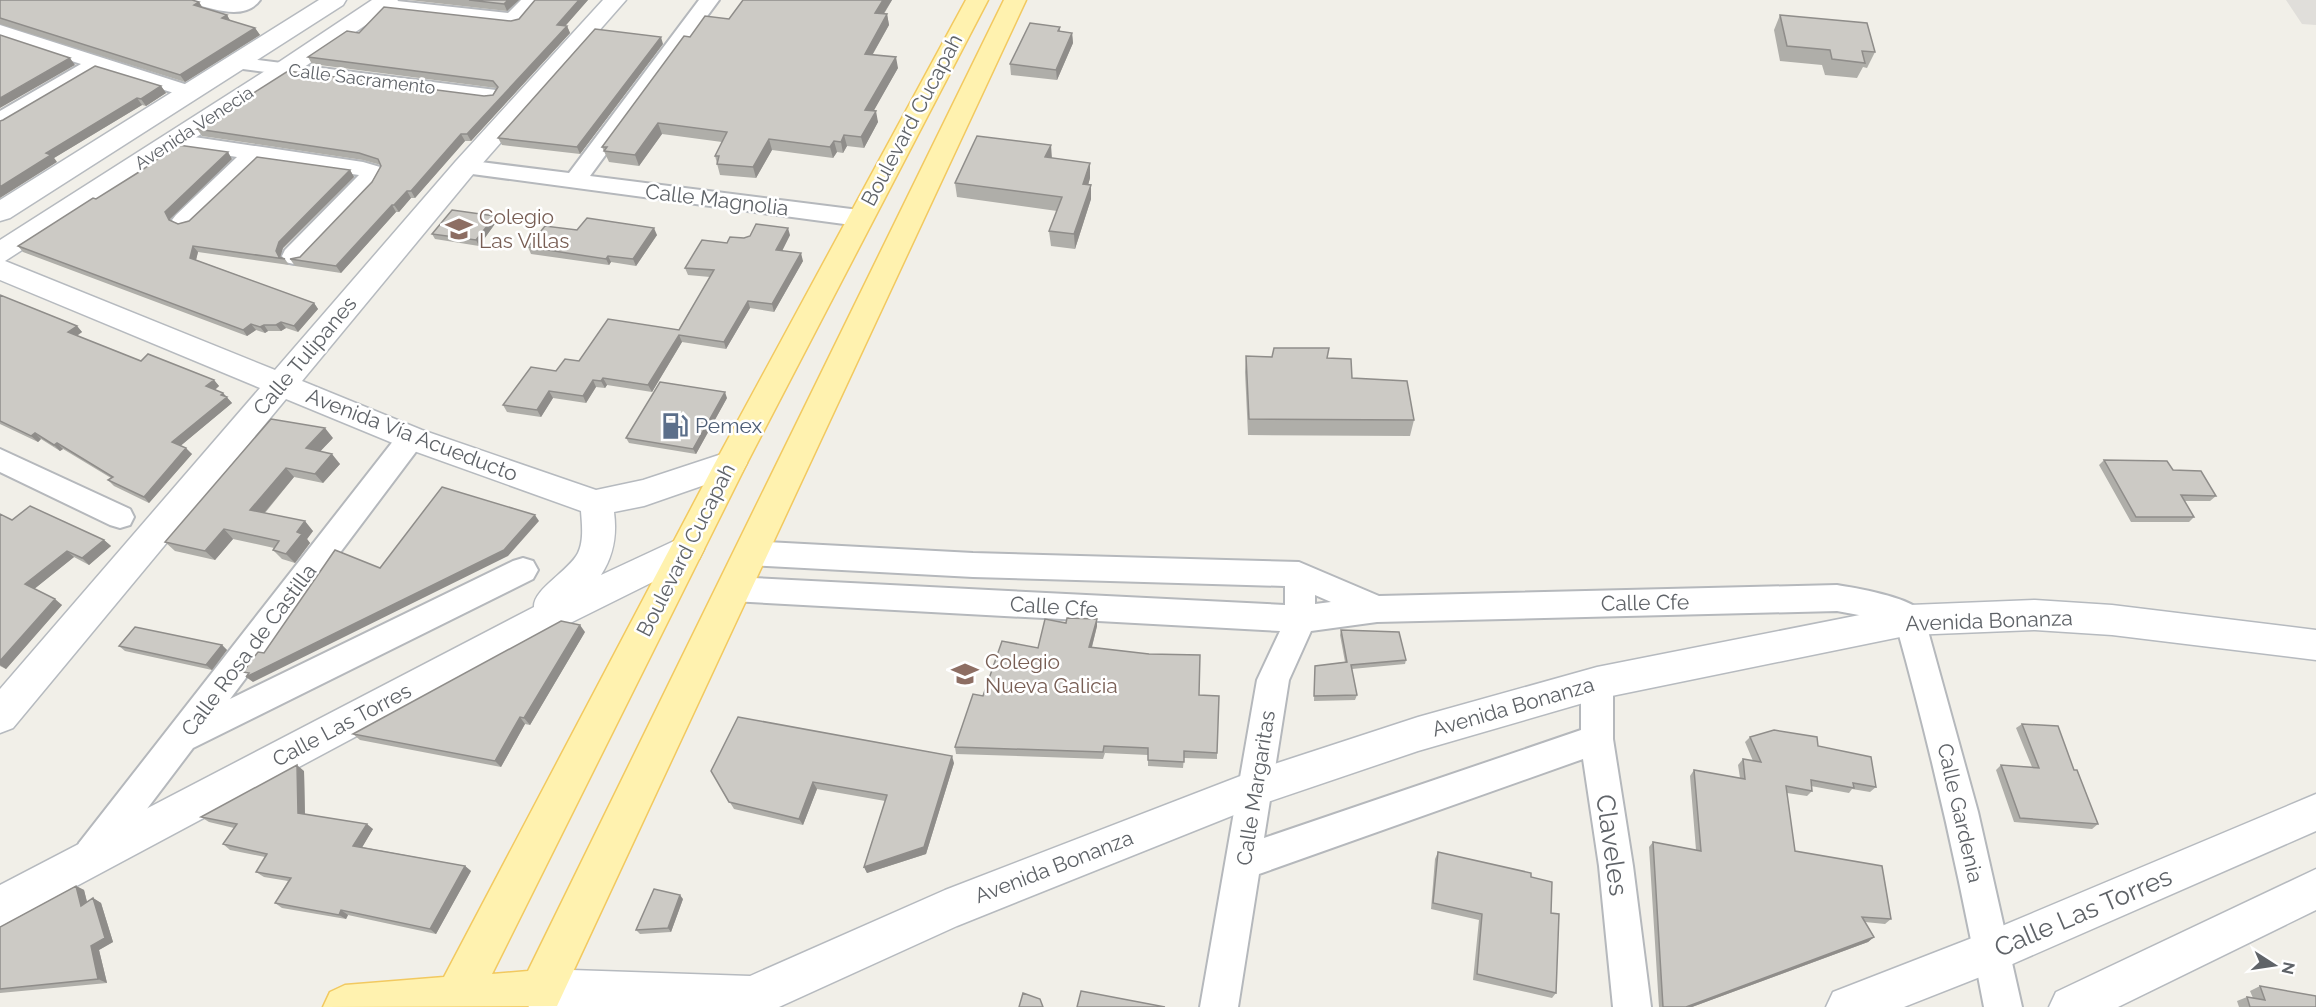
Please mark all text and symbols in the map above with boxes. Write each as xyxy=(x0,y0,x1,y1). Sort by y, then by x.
street label: Boulevard Cucapah xyxy=(856,30,967,210)
street label: Calle Sacramento xyxy=(287,59,437,98)
street label: Avenida Venecia xyxy=(131,81,257,174)
street label: Calle Magnolia xyxy=(644,178,790,221)
place label: Colegio Las Villas xyxy=(479,204,569,253)
school or university icon: Colegio Las Villas xyxy=(444,214,474,244)
street label: Calle Tulipanes xyxy=(248,291,362,420)
street label: Avenida Vía Acueducto xyxy=(303,383,521,486)
fuel station icon: Pemex xyxy=(660,411,690,441)
place label: Pemex xyxy=(695,413,762,438)
street label: Boulevard Cucapah xyxy=(631,459,740,641)
street label: Calle Rosa de Castilla xyxy=(176,559,321,741)
street label: Calle Cfe xyxy=(1601,589,1689,616)
street label: Calle Cfe xyxy=(1009,591,1099,622)
street label: Avenida Bonanza xyxy=(1905,605,2073,636)
place label: Colegio Nueva Galicia xyxy=(985,649,1118,698)
school or university icon: Colegio Nueva Galicia xyxy=(950,659,980,689)
street label: Avenida Bonanza xyxy=(1429,671,1597,742)
street label: Calle Las Torres xyxy=(268,678,415,772)
street label: Calle Margaritas xyxy=(1231,709,1280,867)
street label: Calle Gardenia xyxy=(1932,741,1989,885)
street label: Claveles xyxy=(1590,792,1634,898)
street label: Avenida Bonanza xyxy=(971,825,1137,908)
street label: Calle Las Torres xyxy=(1990,861,2176,963)
north arrow xyxy=(2244,935,2304,995)
text: N xyxy=(2278,960,2299,976)

